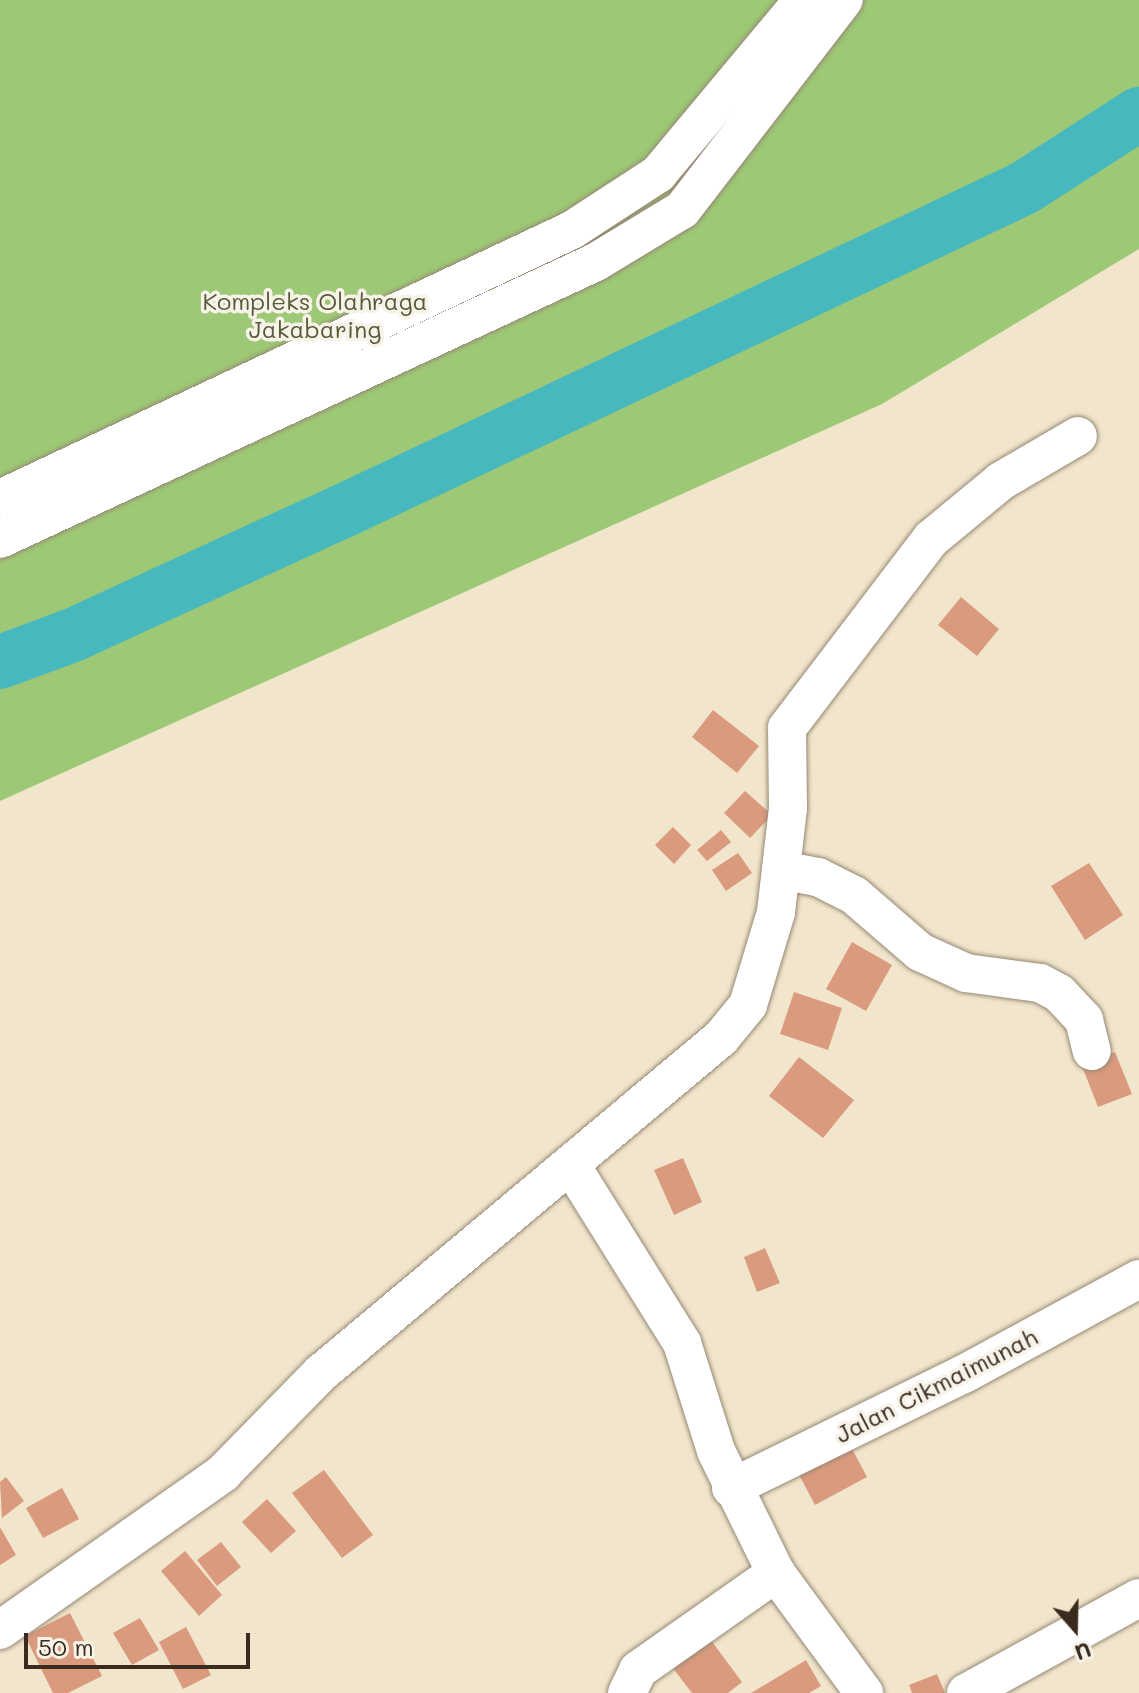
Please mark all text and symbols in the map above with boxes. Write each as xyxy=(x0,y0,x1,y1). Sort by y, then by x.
park label: Kompleks Olahraga Jakabaring xyxy=(202,287,428,343)
street label: Jalan Cikmaimunah xyxy=(830,1322,1042,1448)
north arrow xyxy=(1035,1589,1115,1669)
scale bar xyxy=(28,1617,254,1667)
text: 50 m xyxy=(38,1631,94,1662)
text: U xyxy=(1071,1636,1096,1668)

